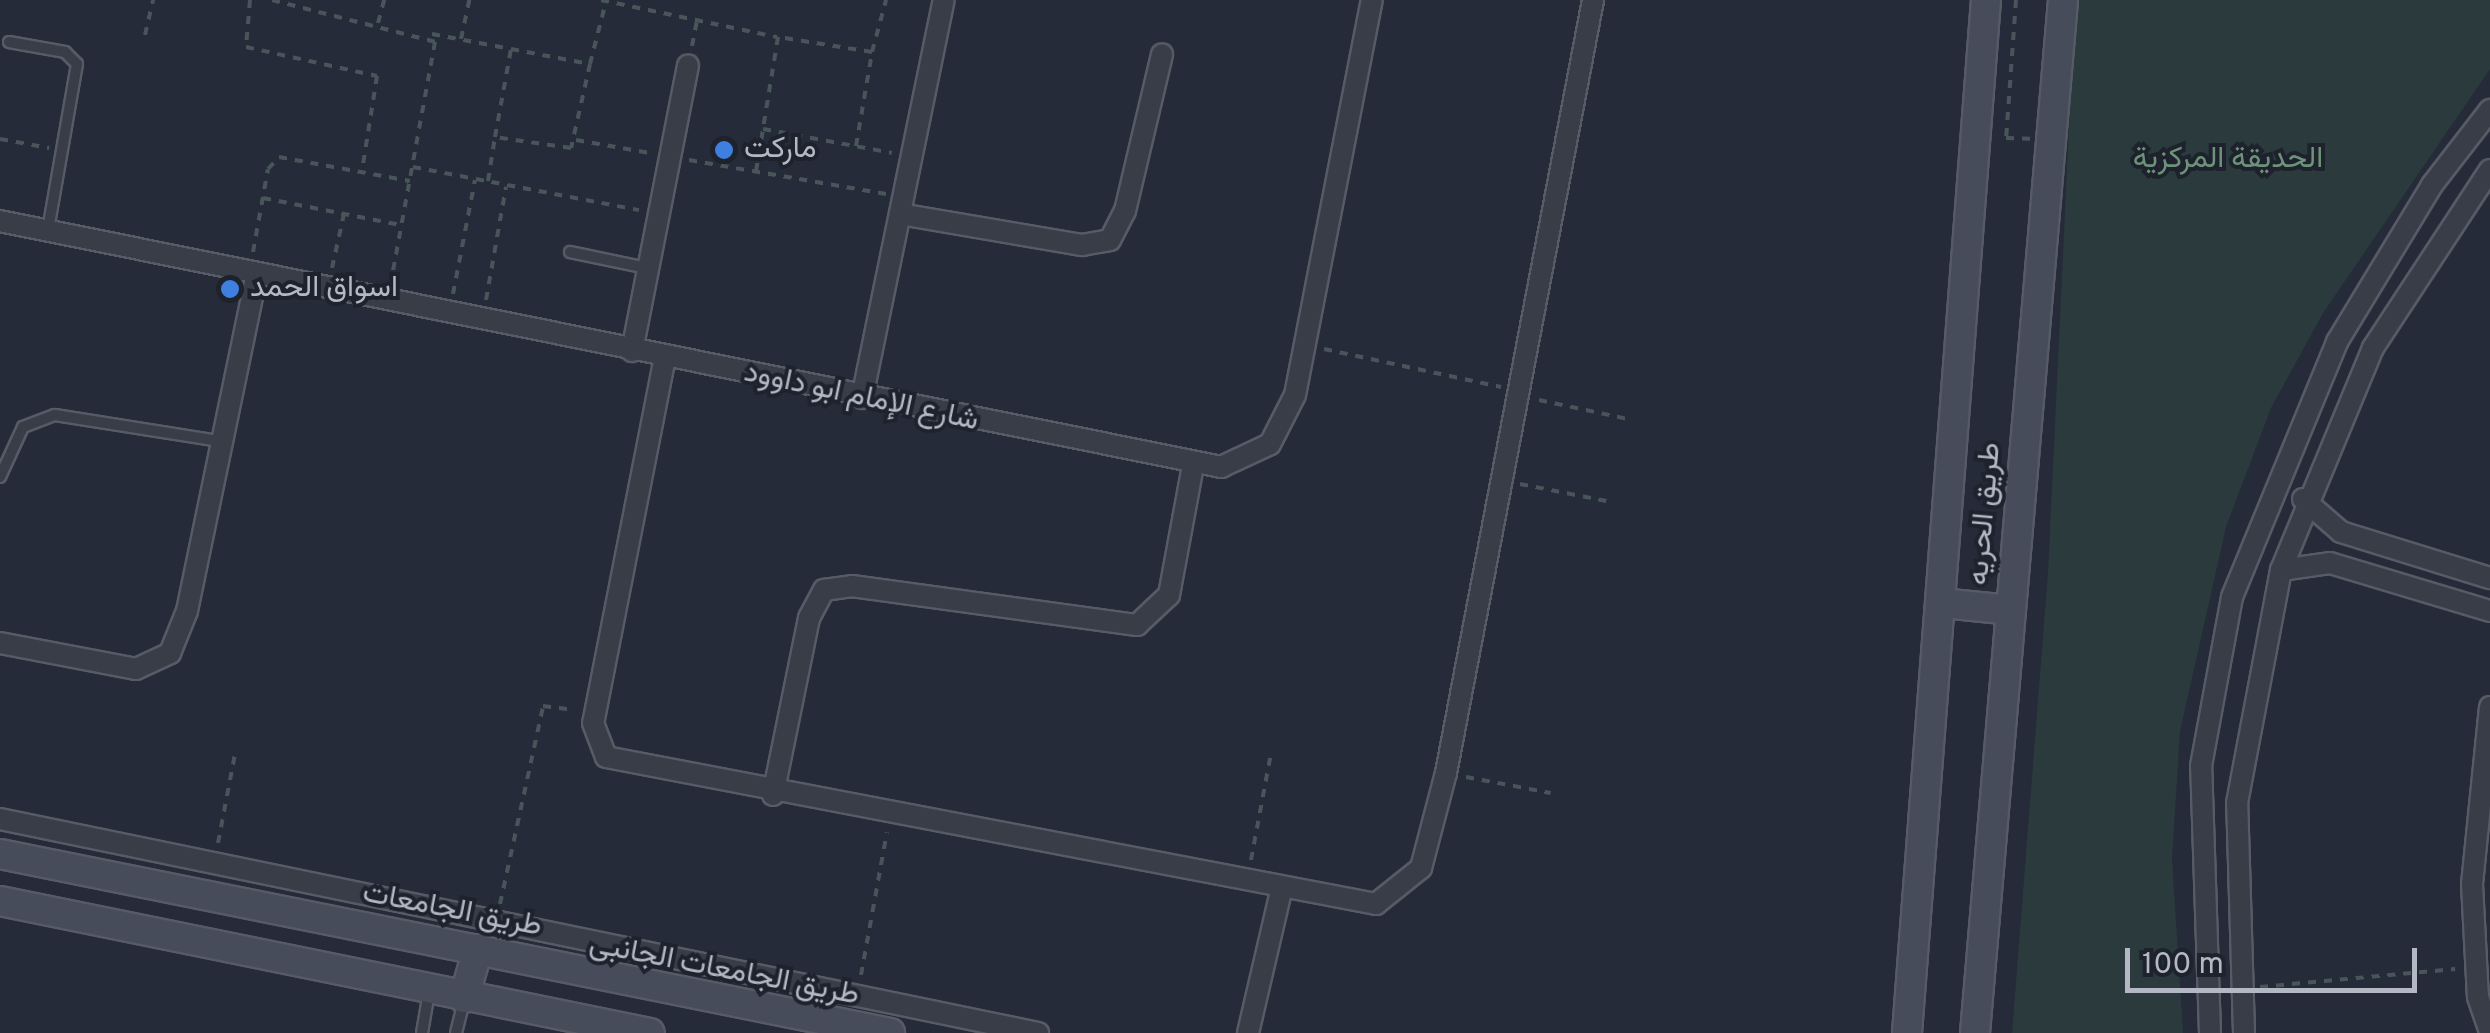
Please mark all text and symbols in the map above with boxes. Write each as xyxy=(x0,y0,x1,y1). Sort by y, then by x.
place label: ماركت xyxy=(744,132,817,168)
marker: ماركت xyxy=(713,139,735,161)
park label: الحديقة المركزية xyxy=(2133,142,2323,178)
place label: اسواق الحمد xyxy=(250,271,398,307)
marker: اسواق الحمد xyxy=(219,278,241,300)
street label: شارع الإمام ابو داوود xyxy=(741,356,981,440)
street label: طريق الحريه xyxy=(1962,441,2010,587)
street label: طريق الجامعات xyxy=(359,876,545,946)
street label: طريق الجامعات الجانبى xyxy=(586,927,862,1015)
scale bar xyxy=(2130,928,2422,990)
text: 100 m xyxy=(2142,947,2224,984)

